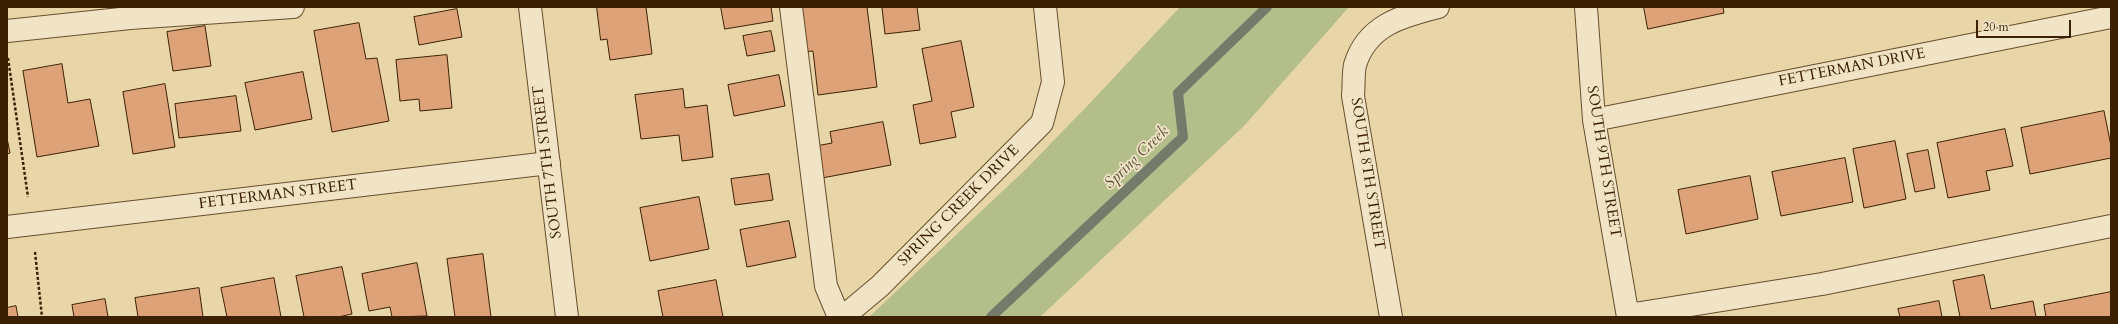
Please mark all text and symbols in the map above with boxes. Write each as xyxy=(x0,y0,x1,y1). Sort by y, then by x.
scale bar xyxy=(1978,12,2073,38)
text: 20 m xyxy=(1983,19,2009,35)
street label: FETTERMAN DRIVE xyxy=(1777,45,1927,91)
street label: SOUTH 7TH STREET xyxy=(530,84,566,240)
street label: SOUTH 9TH STREET xyxy=(1582,85,1624,239)
street label: SOUTH 8TH STREET xyxy=(1346,97,1388,251)
water label: Spring Creek xyxy=(1101,122,1173,194)
street label: SPRING CREEK DRIVE xyxy=(895,142,1023,270)
street label: FETTERMAN STREET xyxy=(198,176,358,214)

